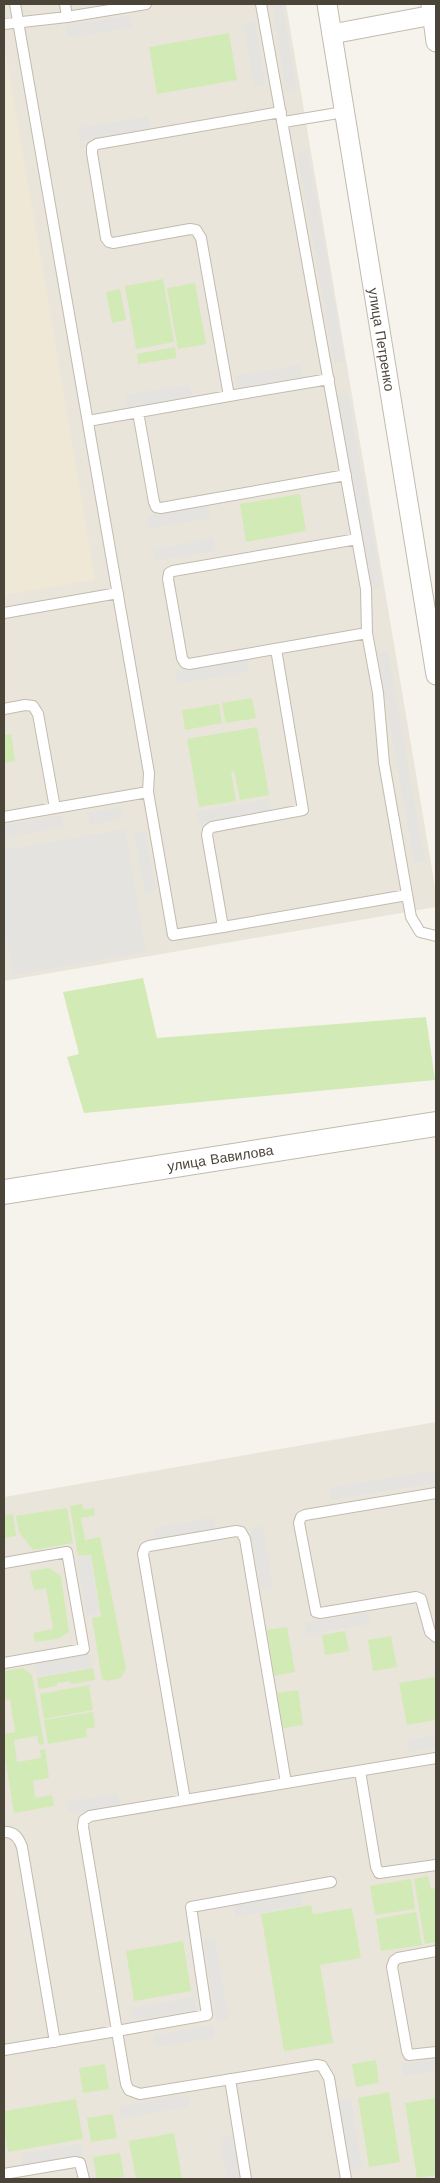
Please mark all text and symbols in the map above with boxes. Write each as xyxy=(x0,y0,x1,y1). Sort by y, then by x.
street label: улица Петренко xyxy=(365,287,398,393)
street label: улица Вавилова xyxy=(166,1142,275,1174)

